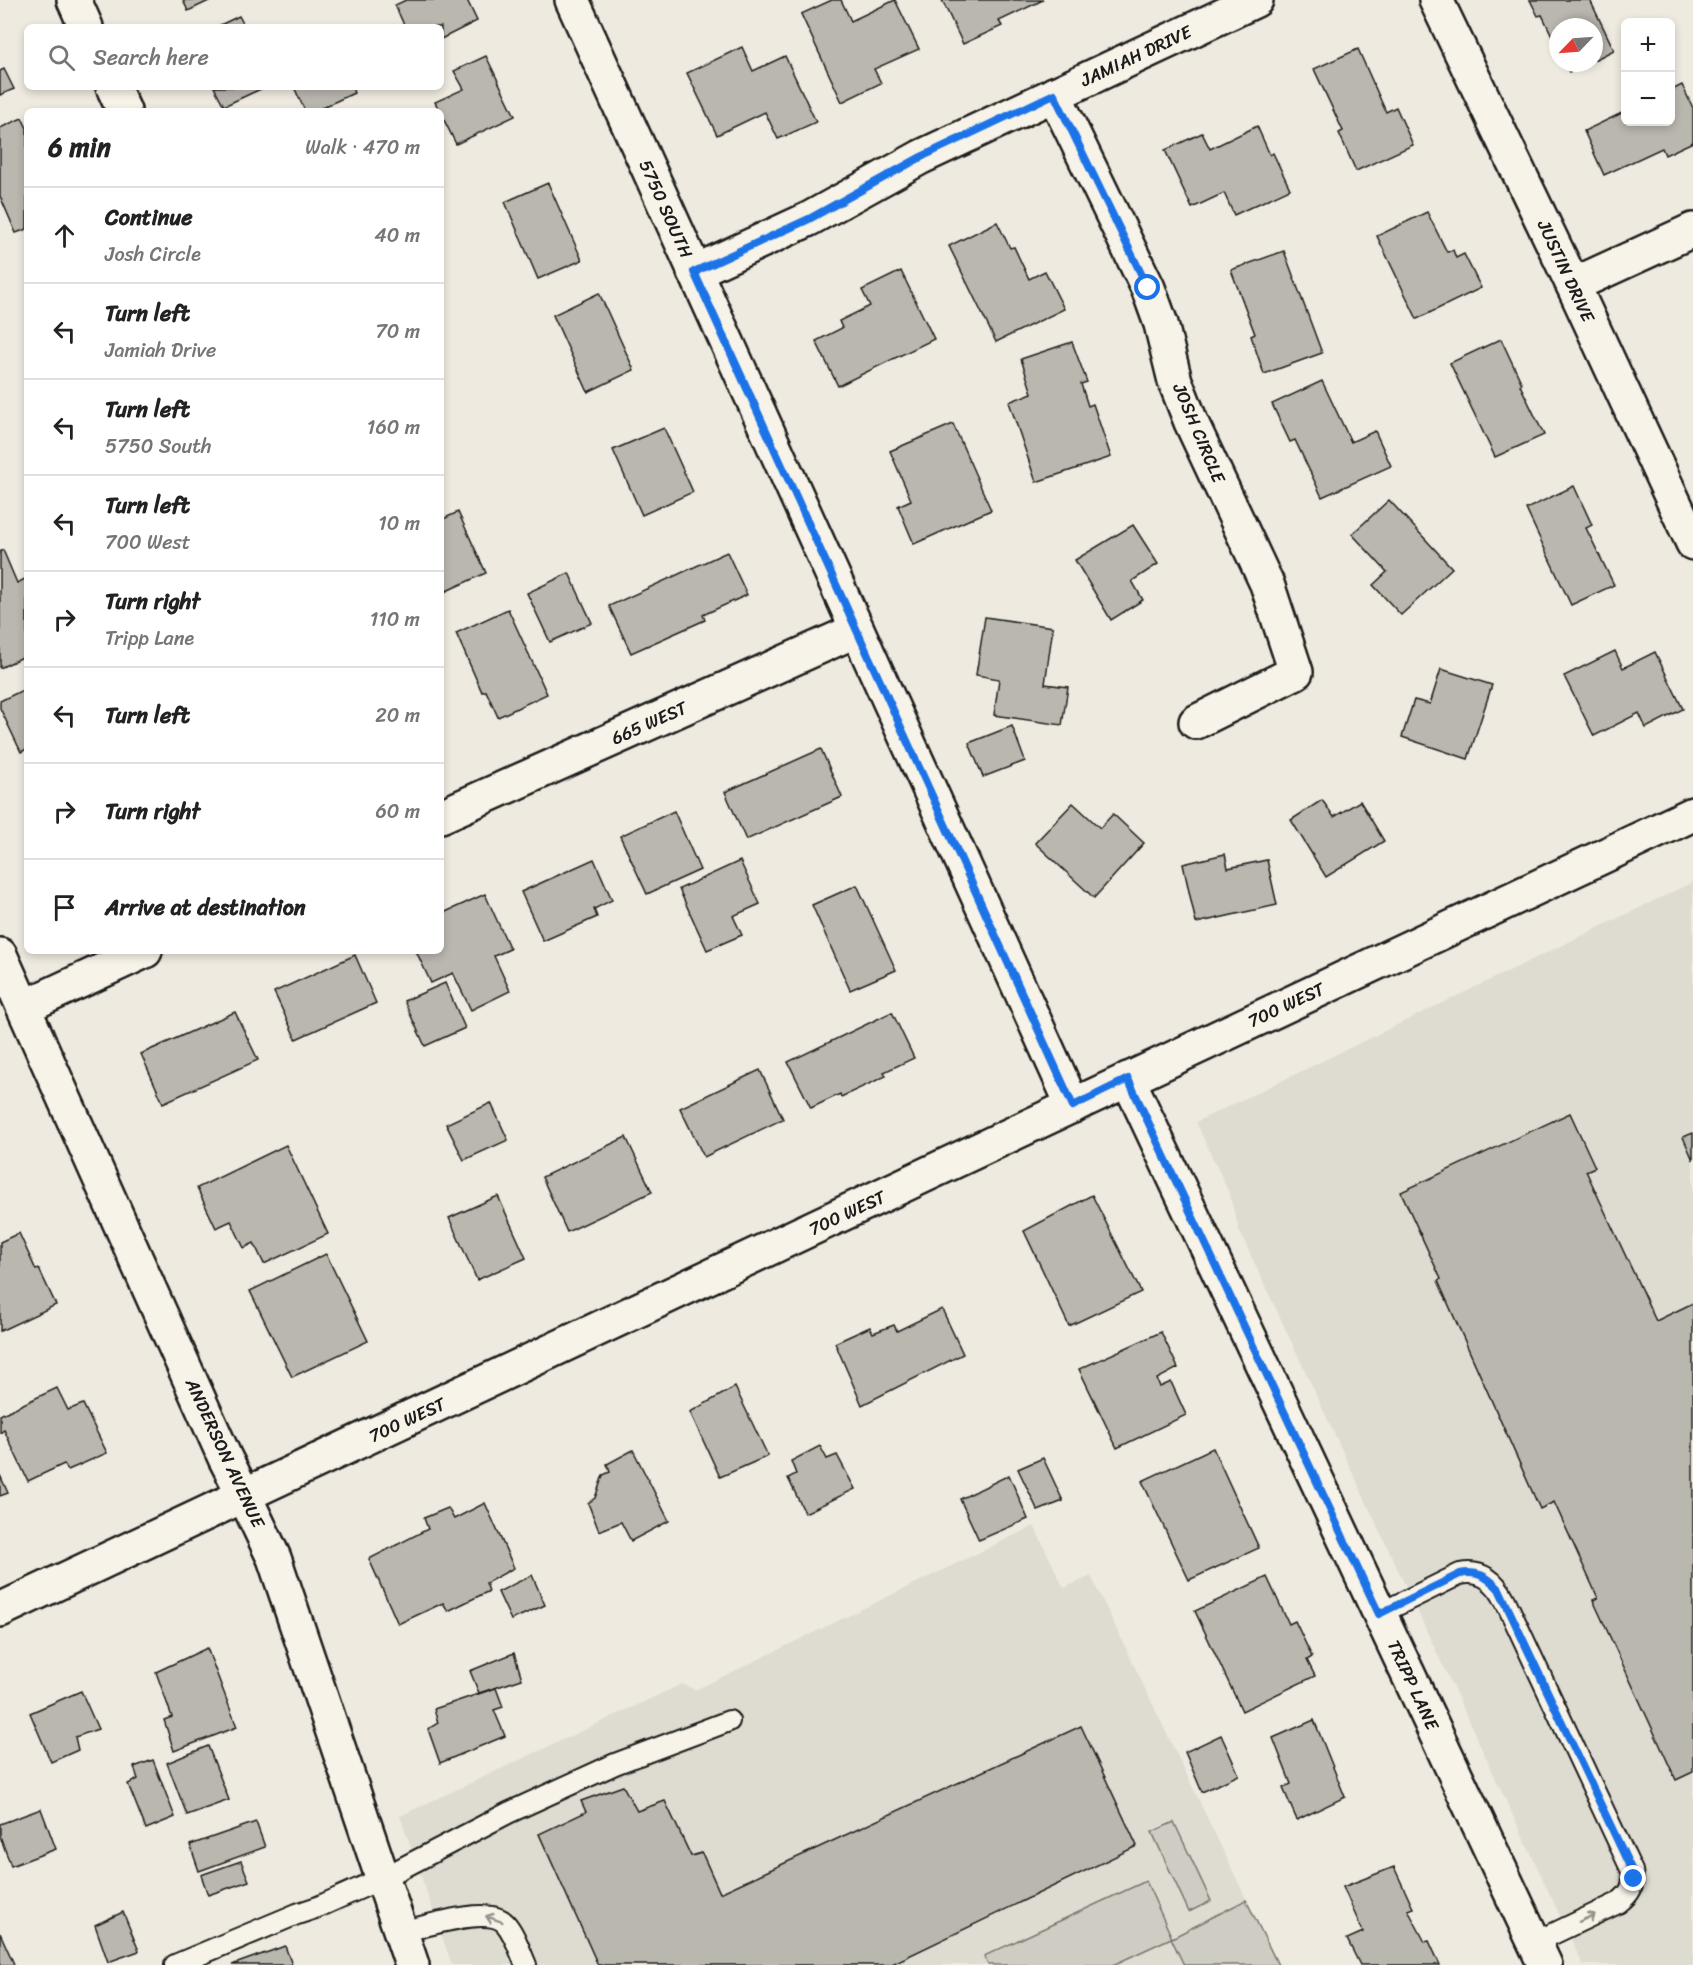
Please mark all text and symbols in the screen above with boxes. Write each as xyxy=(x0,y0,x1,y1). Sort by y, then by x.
street label: JAMIAH DRIVE xyxy=(1074,16,1198,96)
north arrow xyxy=(1549,18,1603,72)
map controls xyxy=(1621,18,1675,126)
button: + xyxy=(1621,18,1675,72)
search box xyxy=(24,24,444,90)
text: Search here xyxy=(93,38,209,77)
icon: search xyxy=(45,41,78,74)
button: − xyxy=(1621,72,1675,126)
text: 6 min xyxy=(48,124,111,170)
text: Walk · 470 m xyxy=(305,130,420,165)
street label: 5750 SOUTH xyxy=(630,154,702,264)
text: Continue xyxy=(105,198,193,237)
street label: JUSTIN DRIVE xyxy=(1528,214,1604,328)
text: 40 m xyxy=(374,218,420,253)
icon: ahead xyxy=(48,219,81,252)
text: Josh Circle xyxy=(105,237,201,272)
route start xyxy=(1134,274,1160,300)
text: Turn left xyxy=(105,294,190,333)
text: 70 m xyxy=(375,314,420,349)
icon: left xyxy=(48,315,81,348)
text: Jamiah Drive xyxy=(105,333,216,368)
street label: JOSH CIRCLE xyxy=(1163,377,1235,489)
text: Turn left xyxy=(105,390,190,429)
text: 160 m xyxy=(367,410,420,445)
icon: left xyxy=(48,411,81,444)
text: 5750 South xyxy=(105,429,211,464)
text: Turn left xyxy=(105,486,190,525)
text: 10 m xyxy=(378,506,420,541)
icon: left xyxy=(48,507,81,540)
text: 700 West xyxy=(105,525,191,560)
text: Turn right xyxy=(105,582,200,621)
text: 110 m xyxy=(370,602,420,637)
icon: right xyxy=(48,603,81,636)
text: Tripp Lane xyxy=(105,621,194,656)
street label: 665 WEST xyxy=(606,692,693,754)
text: Turn left xyxy=(105,696,190,735)
text: 20 m xyxy=(375,698,420,733)
icon: left xyxy=(48,699,81,732)
text: Turn right xyxy=(105,792,200,831)
text: 60 m xyxy=(375,794,420,829)
icon: right xyxy=(48,795,81,828)
text: Arrive at destination xyxy=(105,888,306,927)
icon: arrive xyxy=(48,891,81,924)
street label: 700 WEST xyxy=(1242,973,1331,1037)
street label: 700 WEST xyxy=(803,1181,892,1245)
street label: ANDERSON AVENUE xyxy=(176,1372,274,1534)
street label: 700 WEST xyxy=(363,1388,452,1452)
street label: TRIPP LANE xyxy=(1378,1634,1448,1736)
route end xyxy=(1620,1865,1646,1891)
one-way arrow xyxy=(1578,1911,1596,1923)
one-way arrow xyxy=(486,1913,504,1924)

